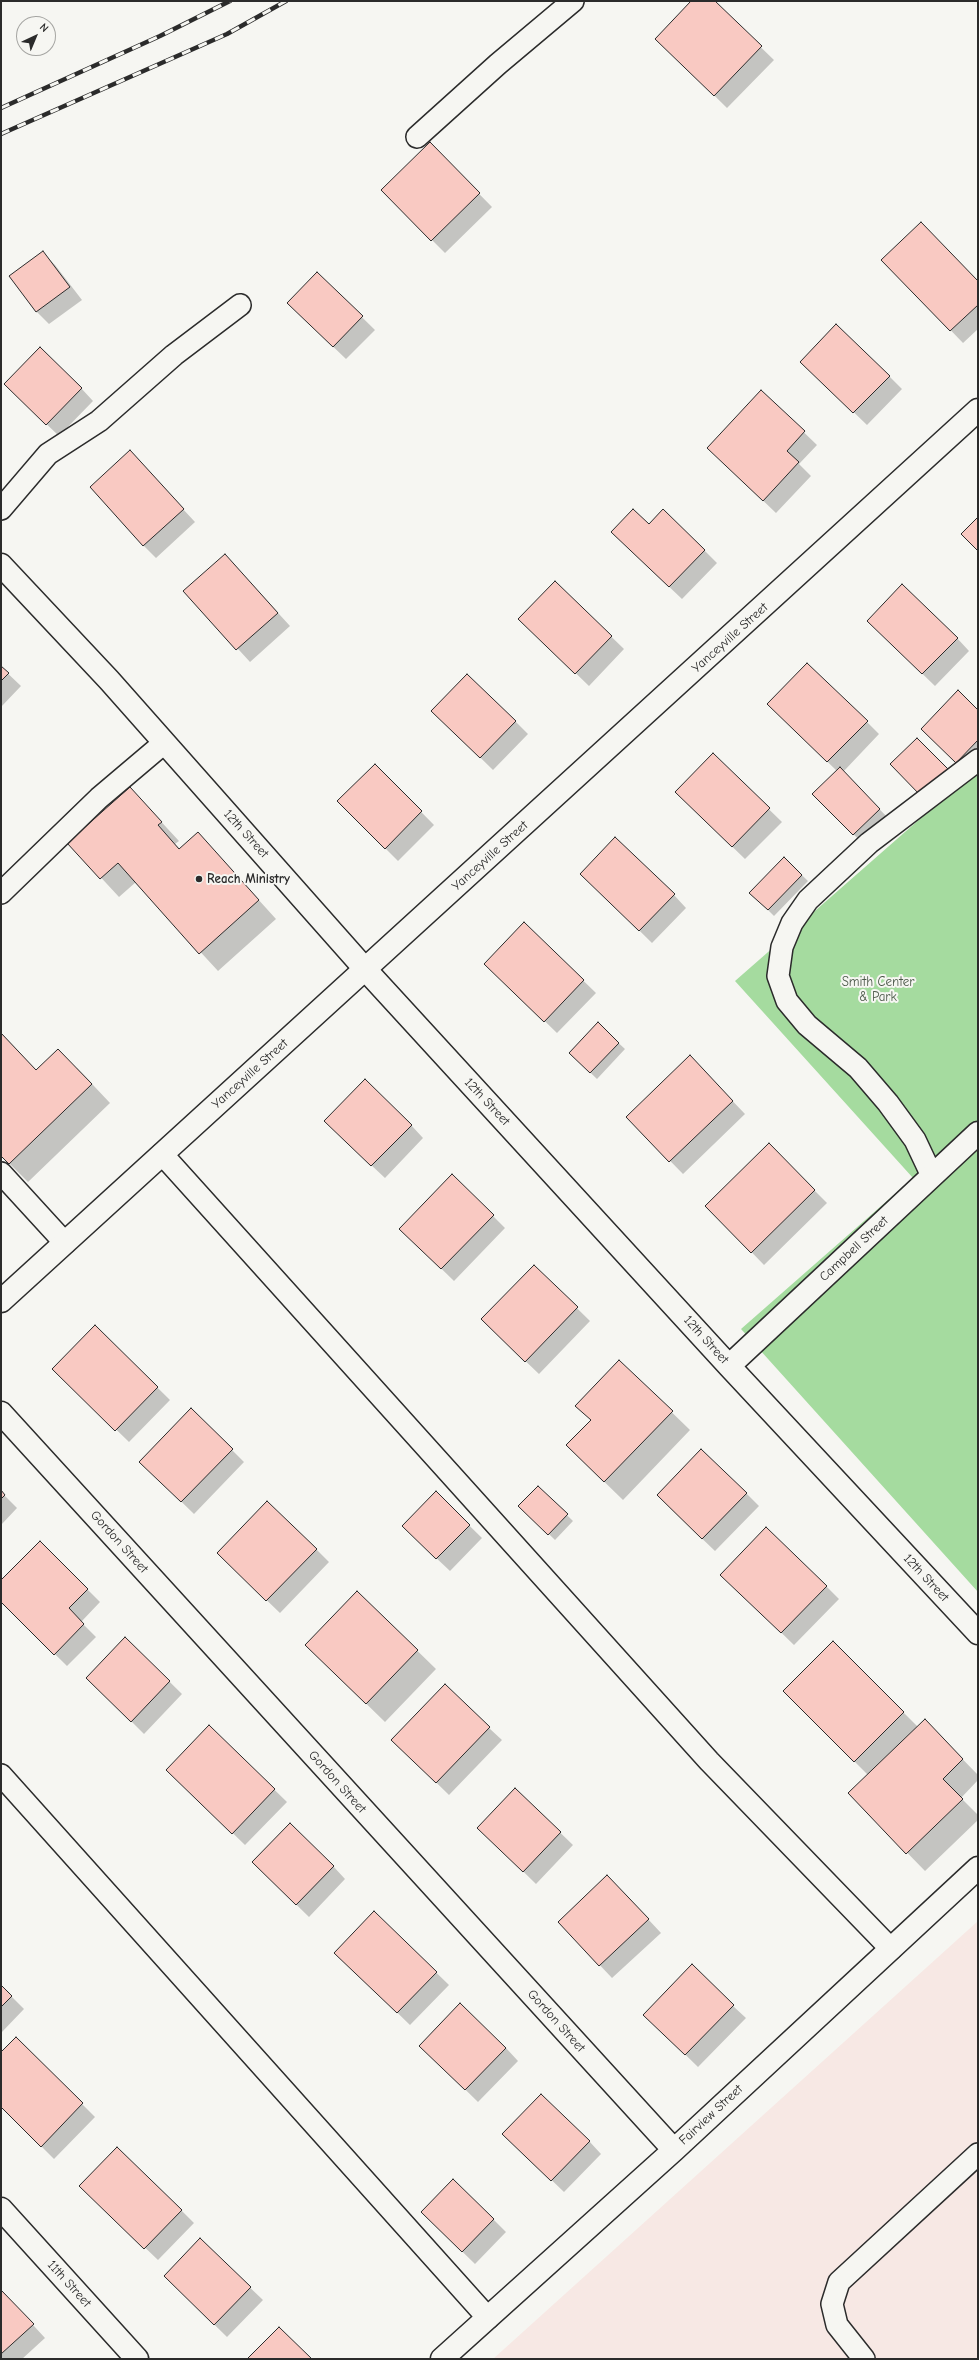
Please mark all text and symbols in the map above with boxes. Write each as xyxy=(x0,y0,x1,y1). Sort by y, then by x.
north arrow xyxy=(16,16,56,56)
text: N xyxy=(37,21,51,35)
street label: Yanceyville Street xyxy=(689,600,771,676)
street label: 12th Street xyxy=(220,807,272,861)
street label: Yanceyville Street xyxy=(449,818,531,894)
place label: Reach Ministry xyxy=(207,871,290,887)
marker: Reach Ministry xyxy=(194,874,204,884)
park label: Smith Center & Park xyxy=(842,974,914,1005)
street label: Yanceyville Street xyxy=(209,1036,291,1112)
street label: 12th Street xyxy=(461,1075,513,1129)
street label: Campbell Street xyxy=(816,1213,892,1285)
street label: 12th Street xyxy=(680,1313,732,1367)
street label: Gordon Street xyxy=(87,1507,151,1577)
street label: 12th Street xyxy=(900,1551,952,1605)
street label: Gordon Street xyxy=(305,1747,369,1817)
street label: Gordon Street xyxy=(524,1986,588,2056)
street label: Fairview Street xyxy=(676,2082,746,2148)
street label: 11th Street xyxy=(44,2257,94,2311)

